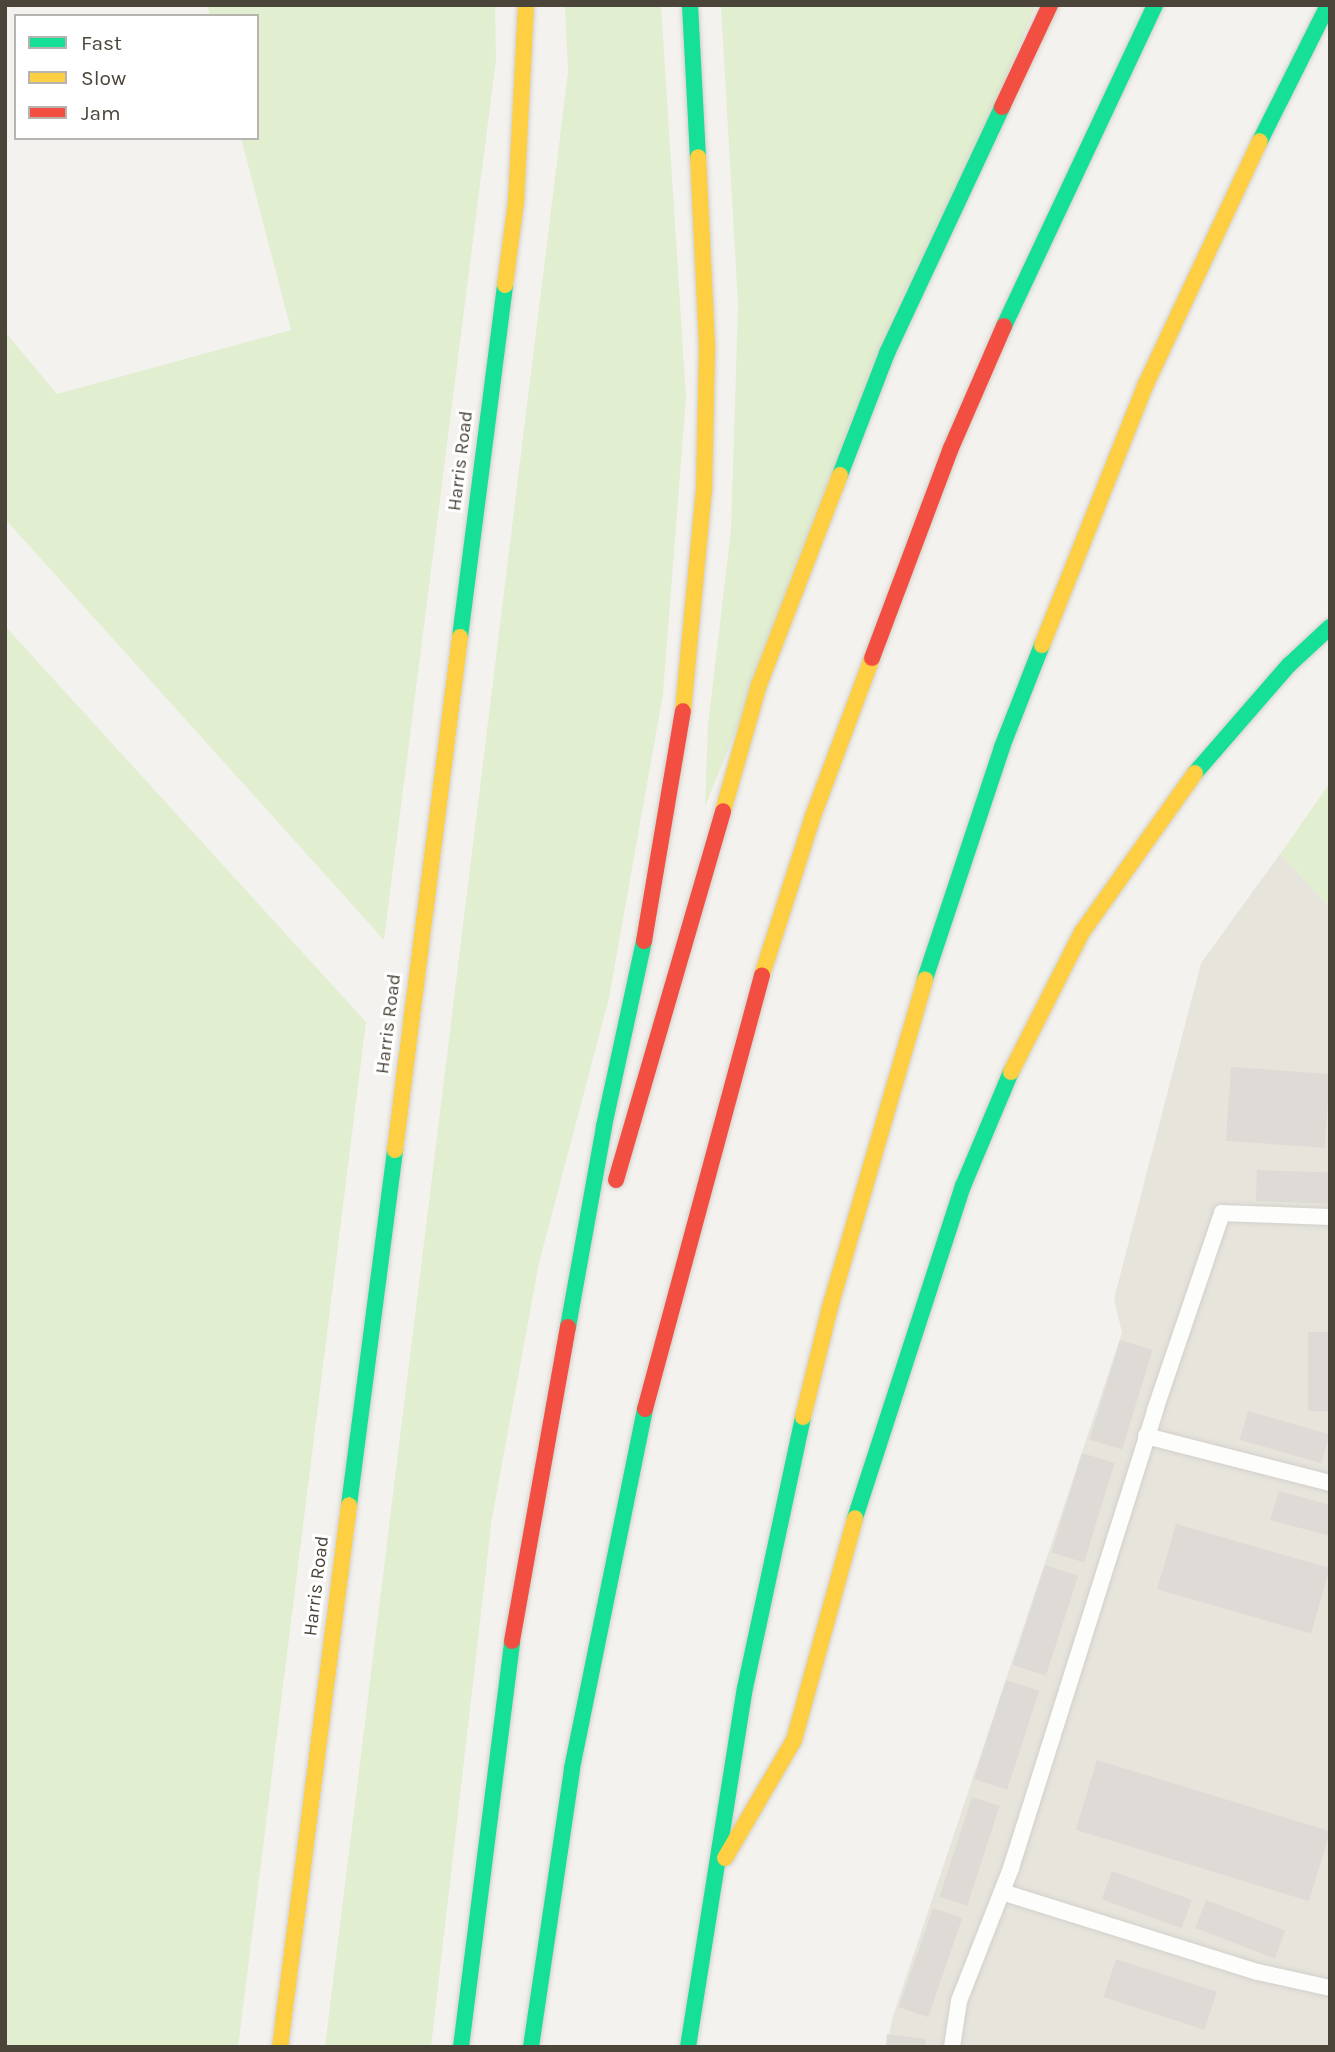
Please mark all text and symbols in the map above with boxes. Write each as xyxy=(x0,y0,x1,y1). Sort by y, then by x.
legend xyxy=(14,14,259,140)
text: Fast xyxy=(81,31,122,55)
text: Slow xyxy=(81,66,126,90)
text: Jam xyxy=(81,101,121,125)
street label: Harris Road xyxy=(444,410,478,512)
street label: Harris Road xyxy=(372,973,406,1075)
street label: Harris Road xyxy=(300,1535,334,1637)

